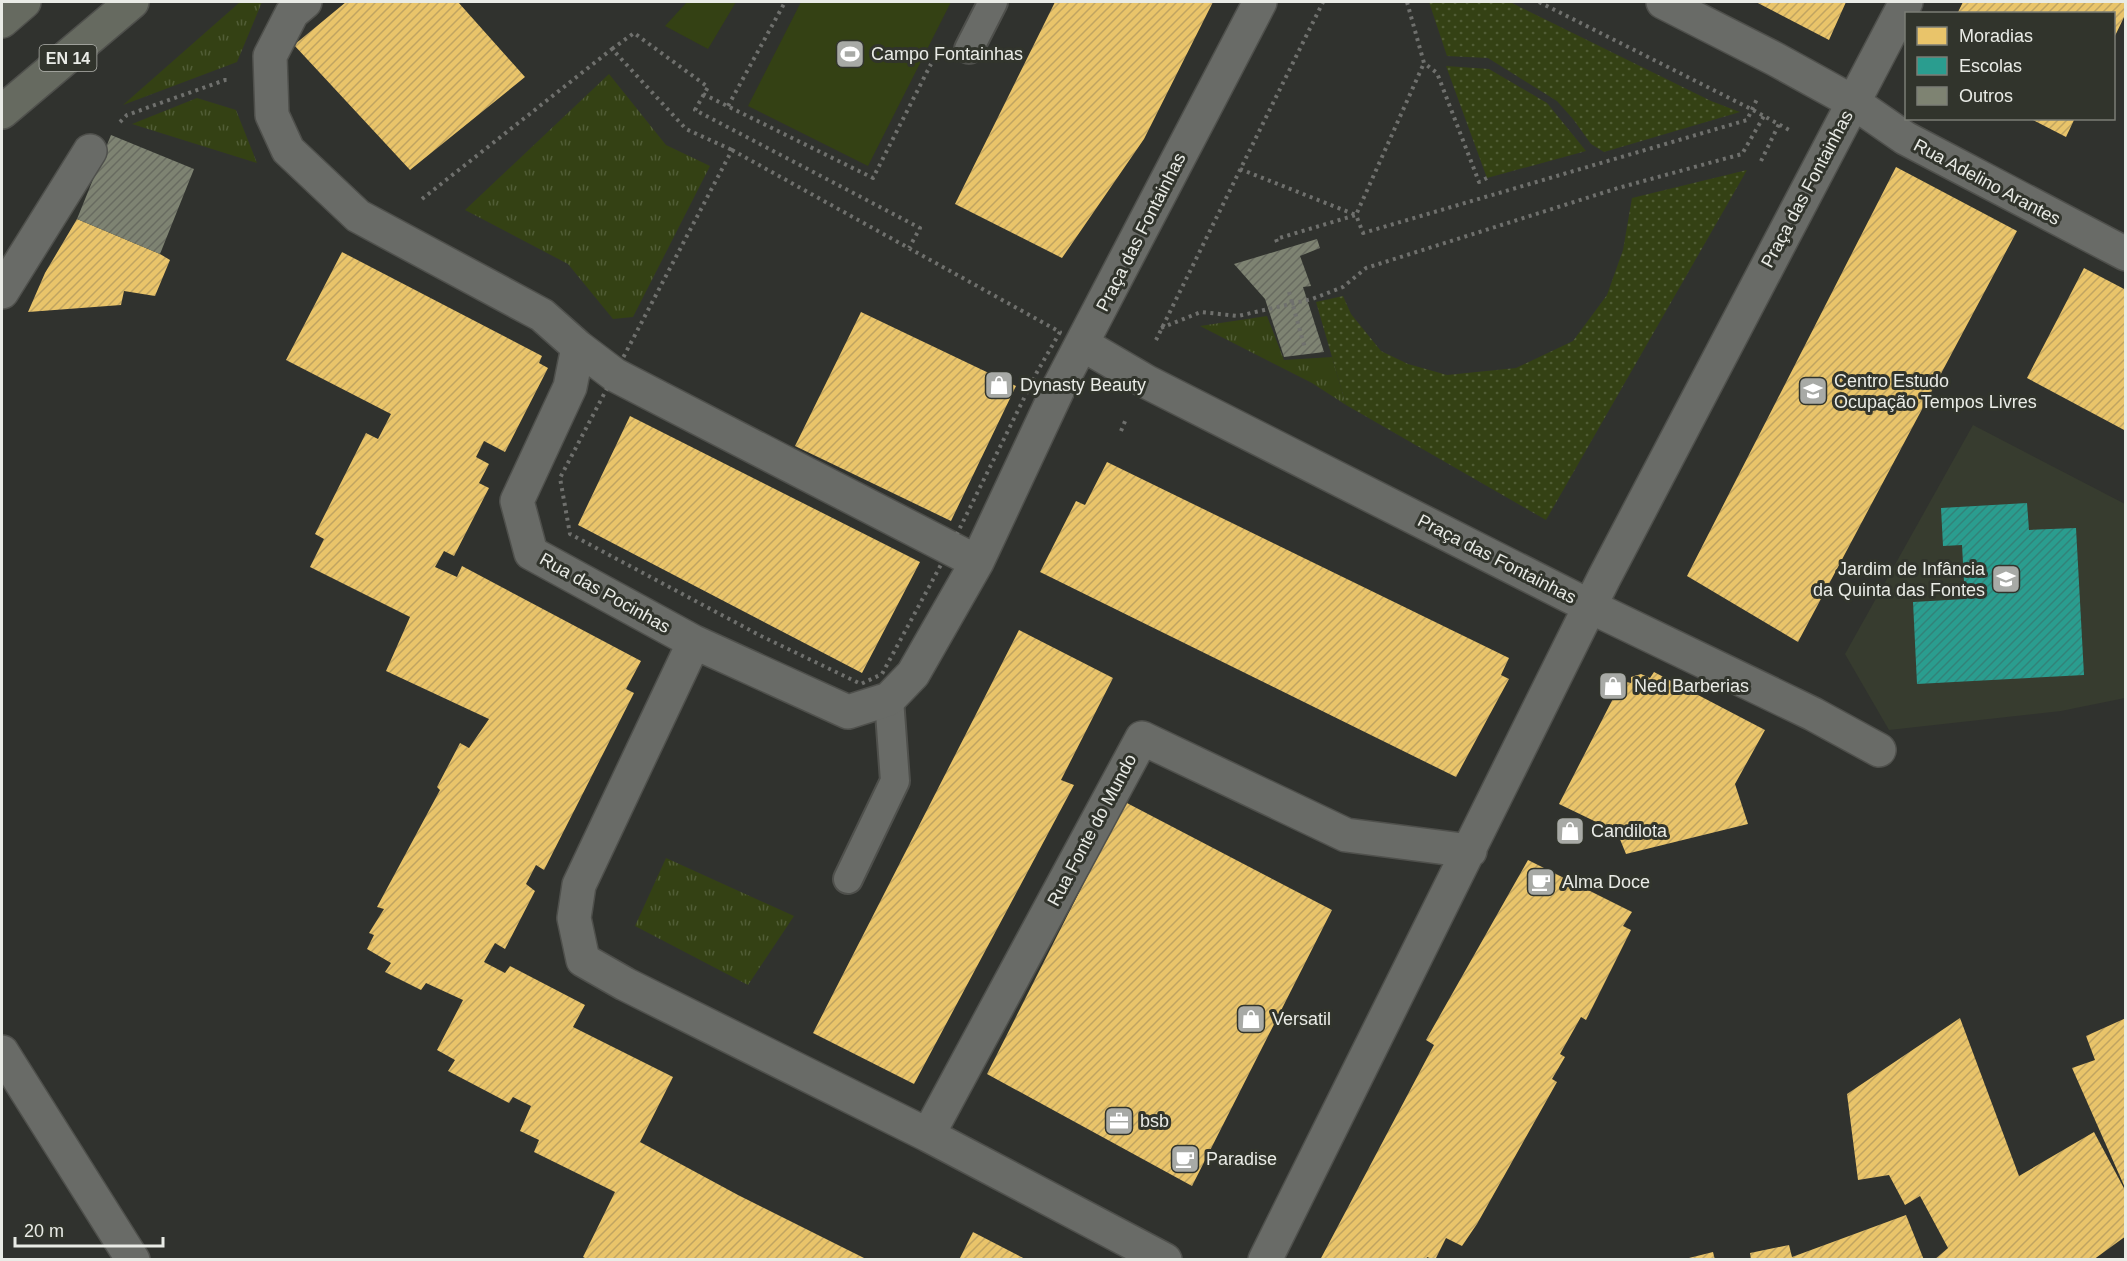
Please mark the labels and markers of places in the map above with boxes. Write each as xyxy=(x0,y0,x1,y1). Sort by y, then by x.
sports icon: Campo Fontainhas xyxy=(834,38,866,70)
place label: Campo Fontainhas xyxy=(871,44,1023,64)
shop icon: Dynasty Beauty xyxy=(983,369,1015,401)
place label: Centro Estudo Ocupação Tempos Livres xyxy=(1834,371,2037,412)
place label: Dynasty Beauty xyxy=(1020,375,1146,395)
school or university icon: Centro Estudo Ocupação Tempos Livres xyxy=(1797,375,1829,407)
place label: Jardim de Infância da Quinta das Fontes xyxy=(1813,559,1986,600)
school or university icon: Jardim de Infância da Quinta das Fontes xyxy=(1990,563,2022,595)
shop icon: Ned Barberias xyxy=(1597,670,1629,702)
place label: Ned Barberias xyxy=(1634,676,1749,696)
shop icon: Candilota xyxy=(1554,815,1586,847)
place label: Candilota xyxy=(1591,821,1668,841)
cafe icon: Alma Doce xyxy=(1525,866,1557,898)
place label: Alma Doce xyxy=(1562,872,1650,892)
shop icon: Versatil xyxy=(1235,1003,1267,1035)
place label: Versatil xyxy=(1272,1009,1331,1029)
office icon: bsb xyxy=(1103,1105,1135,1137)
place label: bsb xyxy=(1140,1111,1169,1131)
cafe icon: Paradise xyxy=(1169,1143,1201,1175)
place label: Paradise xyxy=(1206,1149,1277,1169)

